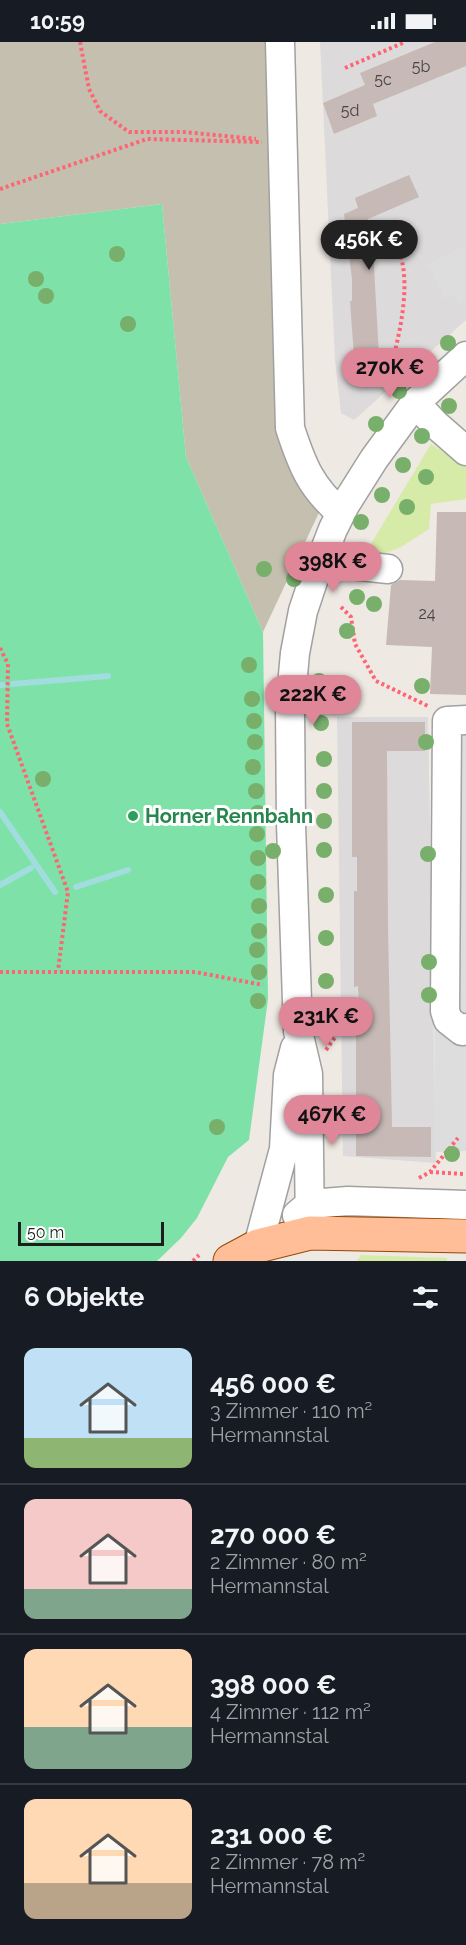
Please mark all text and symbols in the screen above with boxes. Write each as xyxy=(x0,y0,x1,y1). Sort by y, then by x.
text: 10:59 xyxy=(30,8,85,34)
house number: 5b xyxy=(412,57,430,76)
house number: 5c xyxy=(374,70,392,89)
house number: 5d xyxy=(341,101,359,120)
pin: 456K € xyxy=(320,220,418,271)
text: 456K € xyxy=(335,227,403,251)
pin: 270K € xyxy=(341,348,439,399)
text: 270K € xyxy=(356,355,424,379)
pin: 398K € xyxy=(284,542,382,593)
text: 398K € xyxy=(299,549,367,573)
house number: 24 xyxy=(418,604,436,623)
pin: 222K € xyxy=(264,675,362,726)
text: 222K € xyxy=(279,682,347,706)
place label: Horner Rennbahn xyxy=(145,804,313,828)
marker: Horner Rennbahn xyxy=(126,809,140,823)
pin: 231K € xyxy=(277,997,375,1048)
text: 231K € xyxy=(293,1004,359,1028)
pin: 467K € xyxy=(283,1095,381,1146)
text: 467K € xyxy=(298,1102,366,1126)
scale bar xyxy=(18,1219,164,1246)
text: 50 m xyxy=(27,1223,64,1242)
icon: filters xyxy=(409,1281,442,1314)
text: 6 Objekte xyxy=(24,1282,144,1312)
text: 456 000 € xyxy=(210,1369,336,1399)
icon: home xyxy=(72,1372,144,1444)
text: 3 Zimmer · 110 m² xyxy=(210,1399,372,1423)
text: Hermannstal xyxy=(210,1423,329,1447)
text: 270 000 € xyxy=(210,1520,336,1550)
icon: home xyxy=(72,1523,144,1595)
text: 2 Zimmer · 80 m² xyxy=(210,1550,367,1574)
text: Hermannstal xyxy=(210,1574,329,1598)
text: 398 000 € xyxy=(210,1670,337,1700)
icon: home xyxy=(72,1673,144,1745)
text: 4 Zimmer · 112 m² xyxy=(210,1700,371,1724)
text: Hermannstal xyxy=(210,1724,329,1748)
text: 231 000 € xyxy=(210,1820,333,1850)
icon: home xyxy=(72,1823,144,1895)
text: 2 Zimmer · 78 m² xyxy=(210,1850,365,1874)
text: Hermannstal xyxy=(210,1874,329,1898)

